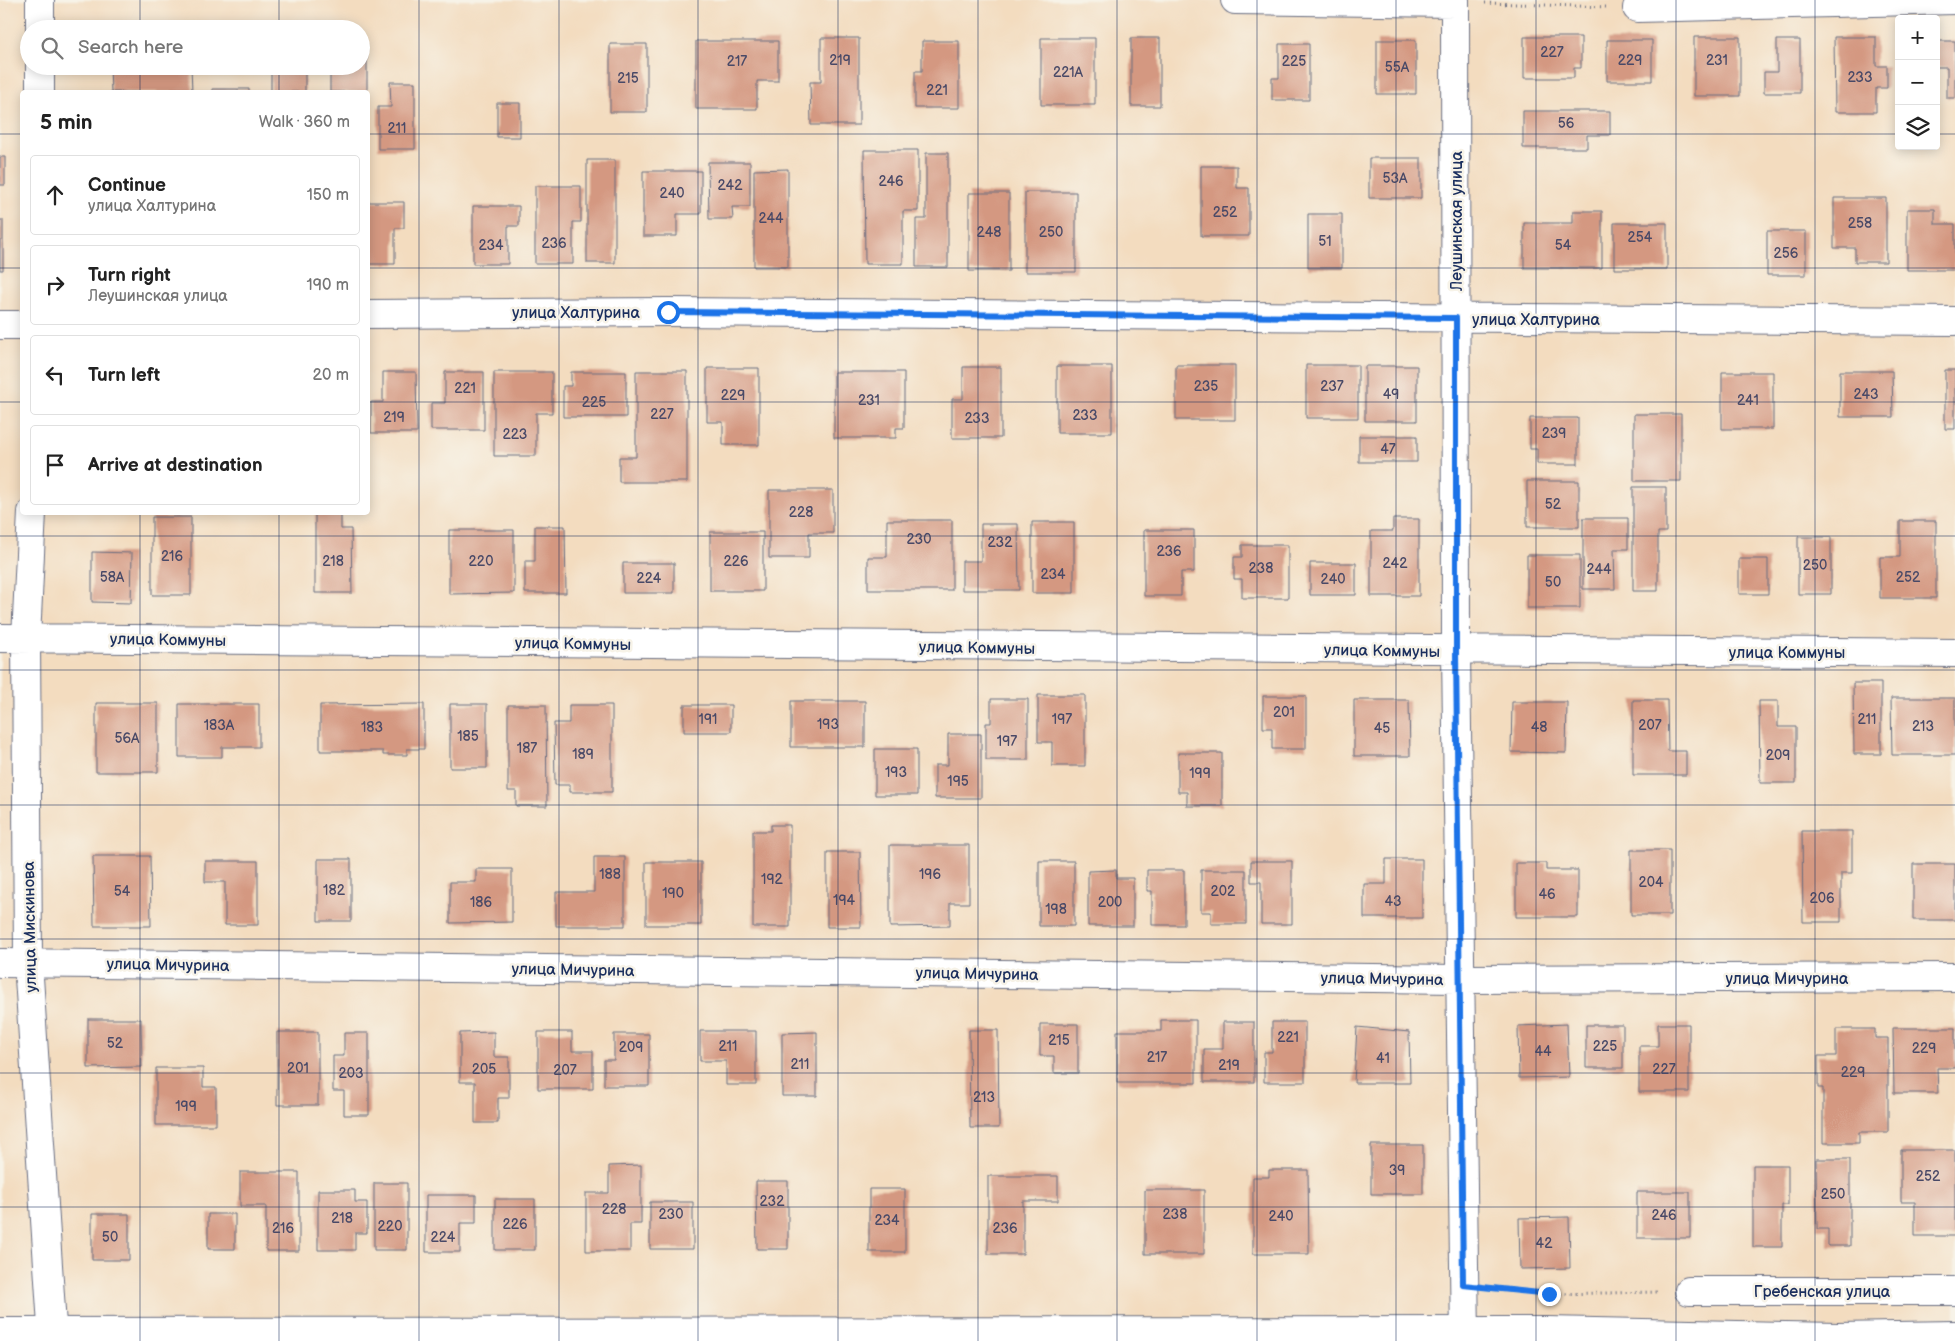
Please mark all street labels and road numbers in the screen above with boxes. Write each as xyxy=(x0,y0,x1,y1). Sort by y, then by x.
street label: Леушинская улица xyxy=(1448,151,1467,292)
street label: улица Халтурина xyxy=(512,304,641,323)
street label: улица Халтурина xyxy=(1472,311,1601,330)
street label: улица Коммуны xyxy=(110,630,226,651)
street label: улица Коммуны xyxy=(515,634,631,655)
street label: улица Коммуны xyxy=(919,638,1035,659)
street label: улица Коммуны xyxy=(1324,641,1440,662)
street label: улица Коммуны xyxy=(1729,644,1845,663)
street label: улица Мискинова xyxy=(20,861,41,993)
street label: улица Мичурина xyxy=(106,955,230,976)
street label: улица Мичурина xyxy=(511,960,635,981)
street label: улица Мичурина xyxy=(915,964,1039,985)
street label: улица Мичурина xyxy=(1320,969,1444,990)
street label: улица Мичурина xyxy=(1725,970,1849,989)
street label: Гребенская улица xyxy=(1754,1283,1891,1302)

